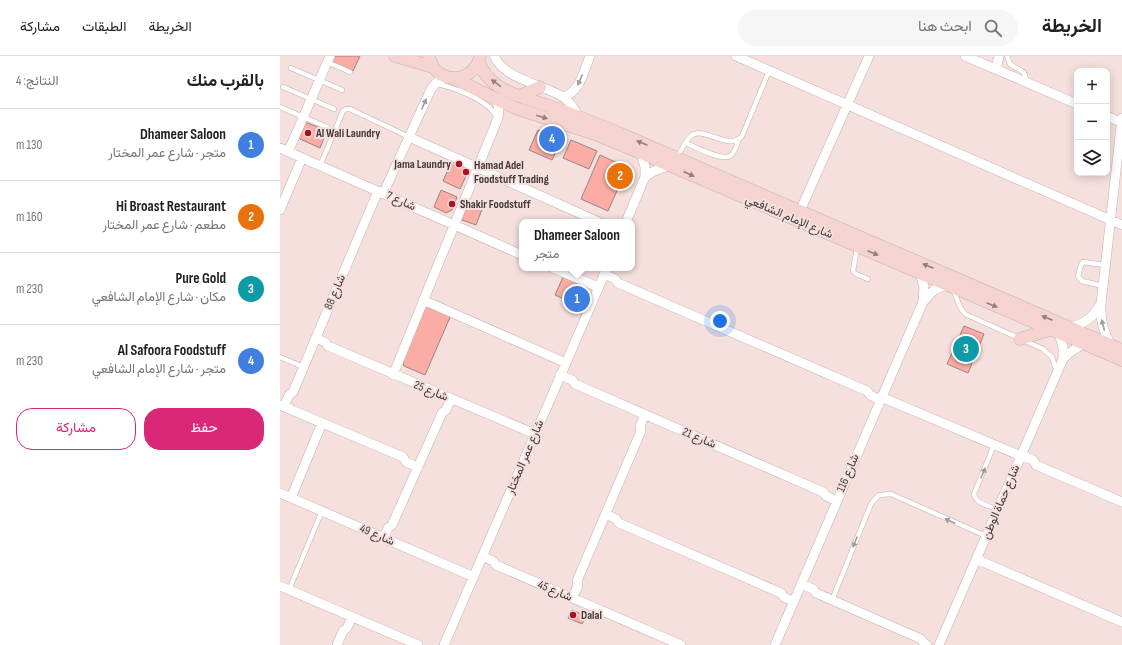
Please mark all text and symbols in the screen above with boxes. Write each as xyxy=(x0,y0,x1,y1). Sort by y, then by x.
search box xyxy=(738,10,1018,46)
text: الخريطة xyxy=(1042,15,1102,38)
text: ابحث هنا xyxy=(918,17,972,36)
icon: search xyxy=(982,17,1004,39)
text: مشاركة xyxy=(20,18,60,35)
text: الطبقات xyxy=(82,18,126,35)
text: الخريطة xyxy=(148,18,192,35)
map controls xyxy=(1074,68,1110,176)
button: + xyxy=(1074,68,1110,104)
text: بالقرب منك xyxy=(187,71,264,91)
text: النتائج: 4 xyxy=(16,73,58,89)
one-way arrow xyxy=(577,74,583,85)
one-way arrow xyxy=(490,79,501,87)
one-way arrow xyxy=(421,98,427,109)
button: − xyxy=(1074,104,1110,140)
one-way arrow xyxy=(536,114,548,120)
pin: 4 xyxy=(539,124,565,154)
text: Dhameer Saloon xyxy=(140,125,226,144)
place label: Al Wali Laundry xyxy=(315,126,380,141)
marker: Al Wali Laundry xyxy=(303,128,313,138)
text: 130 m xyxy=(16,137,42,153)
text: 1 xyxy=(248,137,254,153)
one-way arrow xyxy=(635,139,647,145)
button: layers xyxy=(1074,140,1110,176)
text: متجر · شارع عمر المختار xyxy=(108,145,226,161)
place label: Jama Laundry xyxy=(393,157,451,172)
place label: Hamad Adel Foodstuff Trading xyxy=(474,158,549,187)
marker: Jama Laundry xyxy=(454,159,464,169)
pin: 2 xyxy=(607,161,633,191)
marker: Hamad Adel Foodstuff Trading xyxy=(461,167,471,177)
one-way arrow xyxy=(684,171,696,177)
street label: شارع 7 xyxy=(383,188,418,215)
street label: شارع الإمام الشافعي xyxy=(742,192,835,244)
text: Hi Broast Restaurant xyxy=(116,197,226,216)
place label: Shakir Foodstuff xyxy=(460,197,531,212)
marker: Shakir Foodstuff xyxy=(447,199,457,209)
text: 160 m xyxy=(16,209,42,225)
text: 2 xyxy=(248,209,254,225)
text: مطعم · شارع عمر المختار xyxy=(102,217,226,233)
popup xyxy=(519,219,635,271)
text: Dhameer Saloon xyxy=(534,226,620,245)
text: متجر xyxy=(534,246,559,262)
one-way arrow xyxy=(867,250,878,256)
one-way arrow xyxy=(922,263,934,269)
text: Pure Gold xyxy=(175,269,226,288)
street label: شارع 88 xyxy=(321,272,350,312)
text: 230 m xyxy=(16,281,43,297)
text: 3 xyxy=(248,281,254,297)
pin: 1 xyxy=(564,284,590,314)
text: مكان · شارع الإمام الشافعي xyxy=(92,289,226,305)
one-way arrow xyxy=(987,302,999,308)
your location xyxy=(710,311,730,331)
one-way arrow xyxy=(1042,315,1053,321)
one-way arrow xyxy=(1100,319,1106,331)
pin: 3 xyxy=(953,334,979,364)
text: Al Safoora Foodstuff xyxy=(118,341,226,360)
text: 230 m xyxy=(16,353,43,369)
text: 4 xyxy=(248,353,254,369)
text: متجر · شارع الإمام الشافعي xyxy=(92,361,226,377)
street label: شارع 25 xyxy=(411,377,450,406)
button: مشاركة xyxy=(16,408,136,450)
button: حفظ xyxy=(144,408,264,450)
street label: شارع عمر المختار xyxy=(502,418,548,498)
street label: شارع 21 xyxy=(679,424,718,453)
street label: شارع 116 xyxy=(833,452,864,495)
street label: شارع حماة الوطن xyxy=(979,462,1024,542)
one-way arrow xyxy=(980,466,986,478)
one-way arrow xyxy=(944,517,956,523)
street label: شارع 49 xyxy=(357,521,397,550)
one-way arrow xyxy=(852,536,858,548)
street label: شارع 45 xyxy=(535,577,574,606)
place label: Dalal xyxy=(581,608,602,623)
marker: Dalal xyxy=(568,610,578,620)

